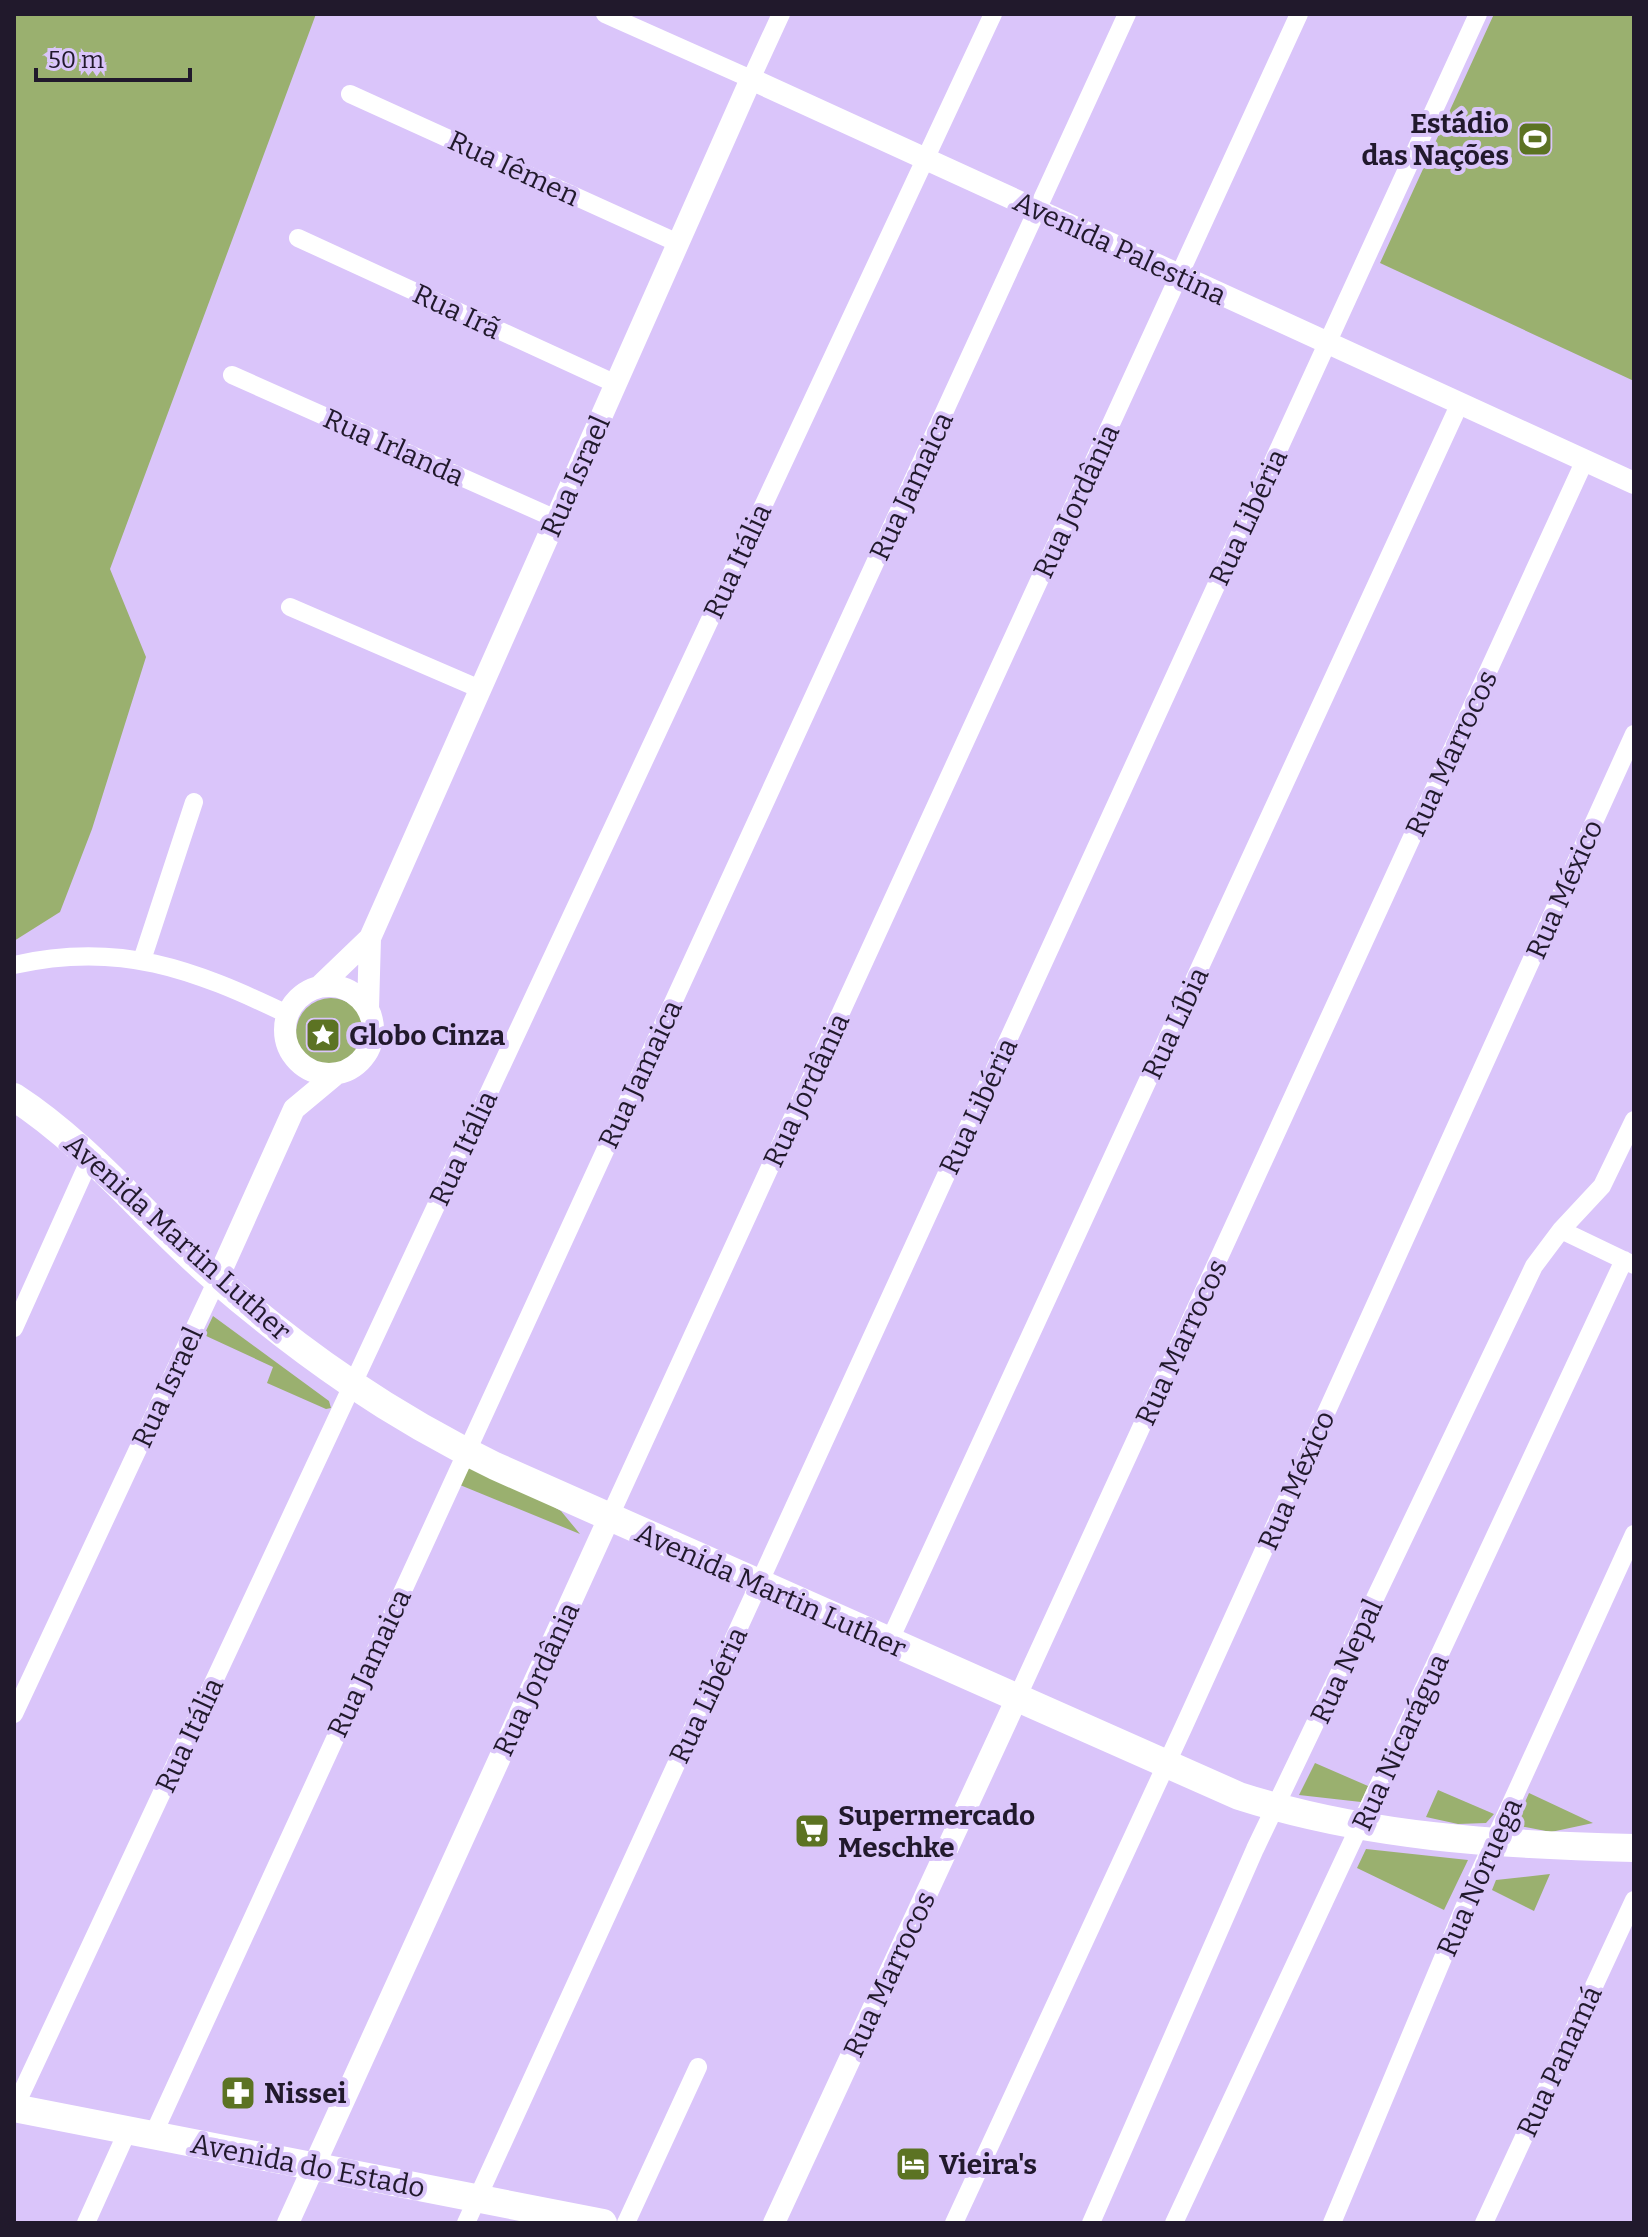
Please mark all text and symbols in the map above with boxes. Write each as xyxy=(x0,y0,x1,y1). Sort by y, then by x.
scale bar xyxy=(36,32,190,82)
text: 50 m xyxy=(48,46,104,74)
place label: Estádio das Nações xyxy=(1361,107,1509,172)
sports icon: Estádio das Nações xyxy=(1516,120,1554,158)
street label: Rua Iêmen xyxy=(443,124,585,213)
street label: Avenida Palestina xyxy=(1008,185,1231,312)
street label: Rua Irã xyxy=(408,277,506,346)
street label: Rua Irlanda xyxy=(318,402,469,493)
street label: Rua Jamaica xyxy=(863,407,960,566)
street label: Rua Israel xyxy=(534,410,617,542)
street label: Rua Jordânia xyxy=(1027,419,1126,583)
street label: Rua Libéria xyxy=(1203,444,1294,591)
street label: Rua Itália xyxy=(697,499,778,624)
street label: Rua Marrocos xyxy=(1399,665,1504,841)
street label: Rua México xyxy=(1519,815,1610,964)
street label: Rua Líbia xyxy=(1135,962,1216,1084)
street label: Rua Jamaica xyxy=(592,995,689,1154)
street label: Rua Jordânia xyxy=(757,1008,856,1172)
place icon: Globo Cinza xyxy=(304,1016,342,1054)
place label: Globo Cinza xyxy=(349,1019,506,1052)
street label: Rua Libéria xyxy=(933,1033,1024,1180)
street label: Rua Itália xyxy=(423,1086,504,1211)
street label: Avenida Martin Luther xyxy=(58,1127,297,1348)
street label: Rua Marrocos xyxy=(1129,1254,1234,1430)
street label: Rua Israel xyxy=(125,1322,210,1453)
street label: Rua México xyxy=(1251,1406,1342,1555)
street label: Avenida Martin Luther xyxy=(630,1516,911,1665)
street label: Rua Jamaica xyxy=(321,1584,418,1743)
street label: Rua Nepal xyxy=(1303,1594,1390,1729)
street label: Rua Jordânia xyxy=(487,1597,586,1761)
street label: Rua Libéria xyxy=(663,1622,754,1769)
street label: Rua Nicarágua xyxy=(1345,1649,1456,1836)
street label: Rua Itália xyxy=(149,1673,230,1798)
street label: Rua Noruega xyxy=(1430,1793,1529,1961)
place label: Supermercado Meschke xyxy=(838,1799,1035,1864)
supermarket icon: Supermercado Meschke xyxy=(793,1812,831,1850)
street label: Rua Marrocos xyxy=(837,1886,942,2062)
street label: Rua Panamá xyxy=(1510,1981,1609,2142)
pharmacy icon: Nissei xyxy=(219,2074,257,2112)
place label: Nissei xyxy=(264,2077,347,2110)
street label: Avenida do Estado xyxy=(188,2127,428,2204)
hotel icon: Vieira's xyxy=(894,2145,932,2183)
place label: Vieira's xyxy=(939,2148,1037,2181)

